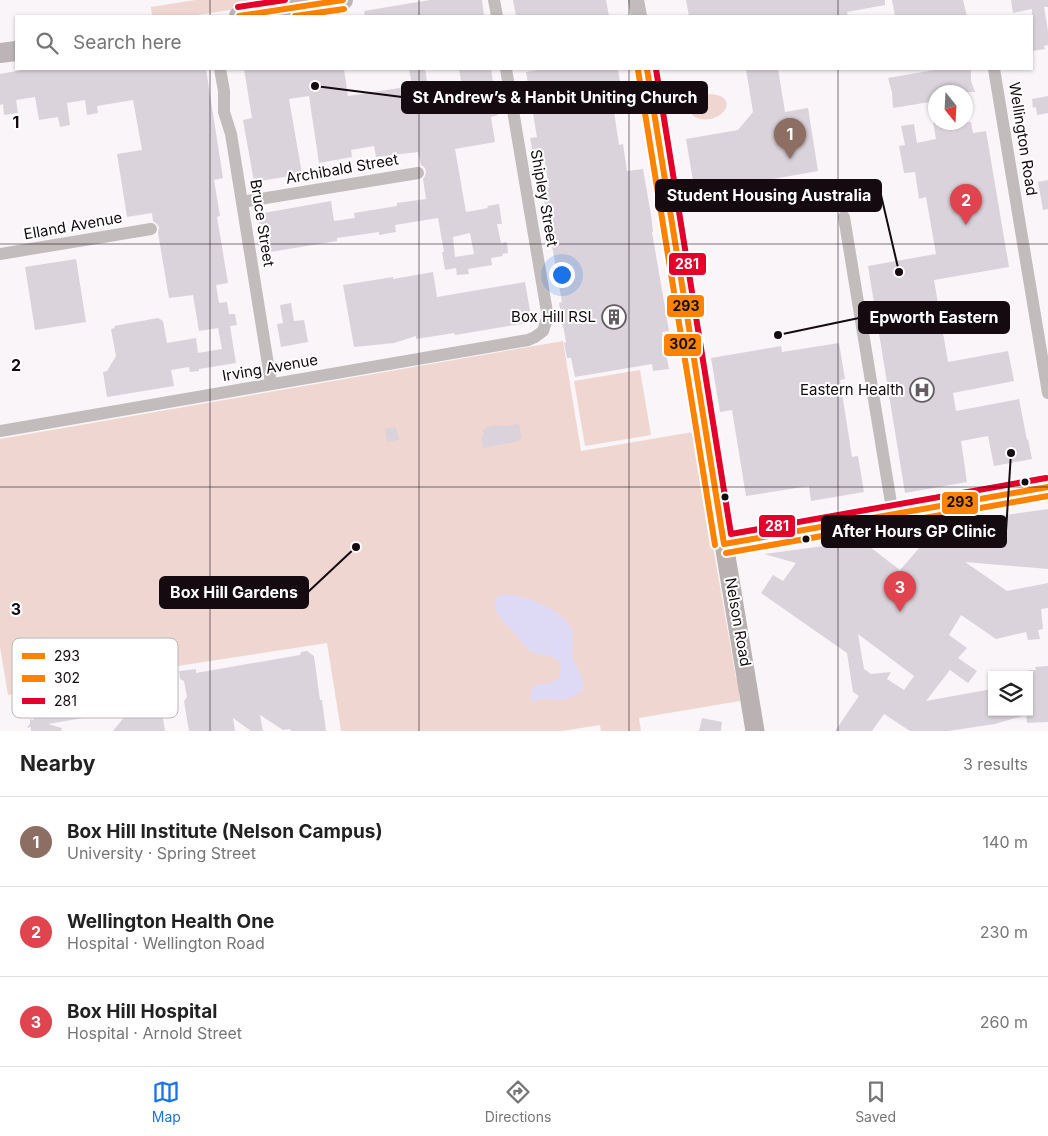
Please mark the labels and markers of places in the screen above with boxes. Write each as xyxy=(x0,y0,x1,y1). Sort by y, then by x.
callout: St Andrew’s & Hanbit Uniting Church xyxy=(402,82,707,113)
pin: 1 xyxy=(774,118,806,159)
callout: Student Housing Australia xyxy=(656,180,881,211)
pin: 2 xyxy=(950,184,982,225)
callout: Epworth Eastern xyxy=(859,302,1009,333)
building icon: Box Hill RSL xyxy=(601,304,627,330)
place label: Box Hill RSL xyxy=(511,307,596,326)
hospital icon: Eastern Health xyxy=(909,377,935,403)
place label: Eastern Health xyxy=(800,380,904,399)
unlabelled marker xyxy=(1020,477,1030,487)
unlabelled marker xyxy=(720,492,730,502)
callout: After Hours GP Clinic xyxy=(822,516,1006,547)
unlabelled marker xyxy=(801,534,811,544)
pin: 3 xyxy=(884,571,916,612)
callout: Box Hill Gardens xyxy=(160,577,308,608)

